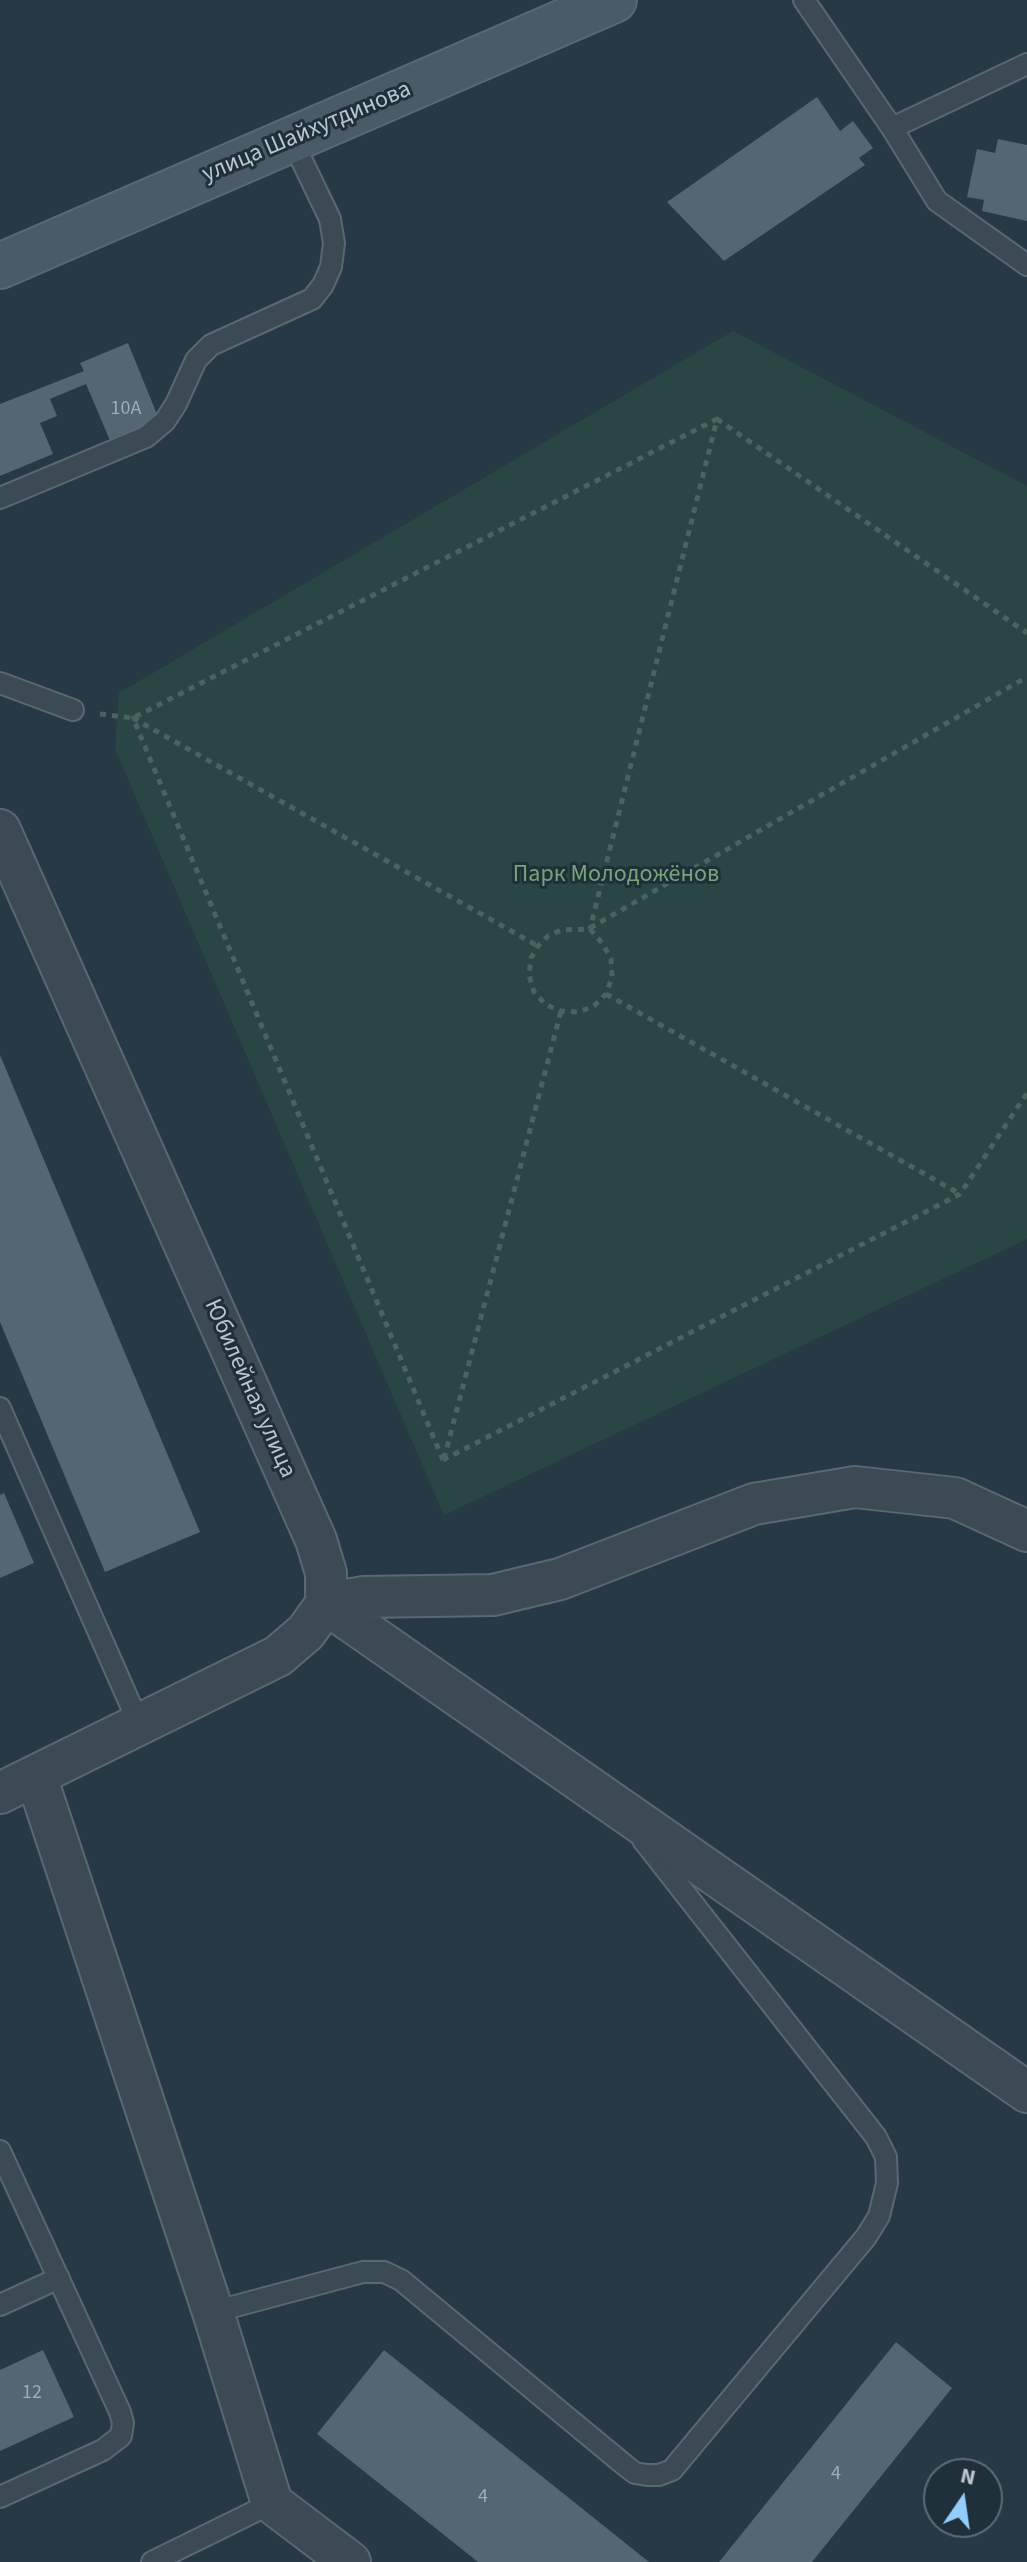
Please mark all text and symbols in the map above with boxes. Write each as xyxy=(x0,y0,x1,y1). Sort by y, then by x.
street label: улица Шайхутдинова xyxy=(198,76,416,190)
house number: 10А xyxy=(111,398,141,422)
park label: Парк Молодожёнов xyxy=(513,862,719,890)
street label: Юбилейная улица xyxy=(197,1295,301,1483)
house number: 12 xyxy=(22,2382,42,2406)
north arrow xyxy=(923,2458,1003,2538)
text: N xyxy=(957,2459,979,2494)
house number: 4 xyxy=(831,2463,841,2487)
house number: 4 xyxy=(478,2486,488,2510)

